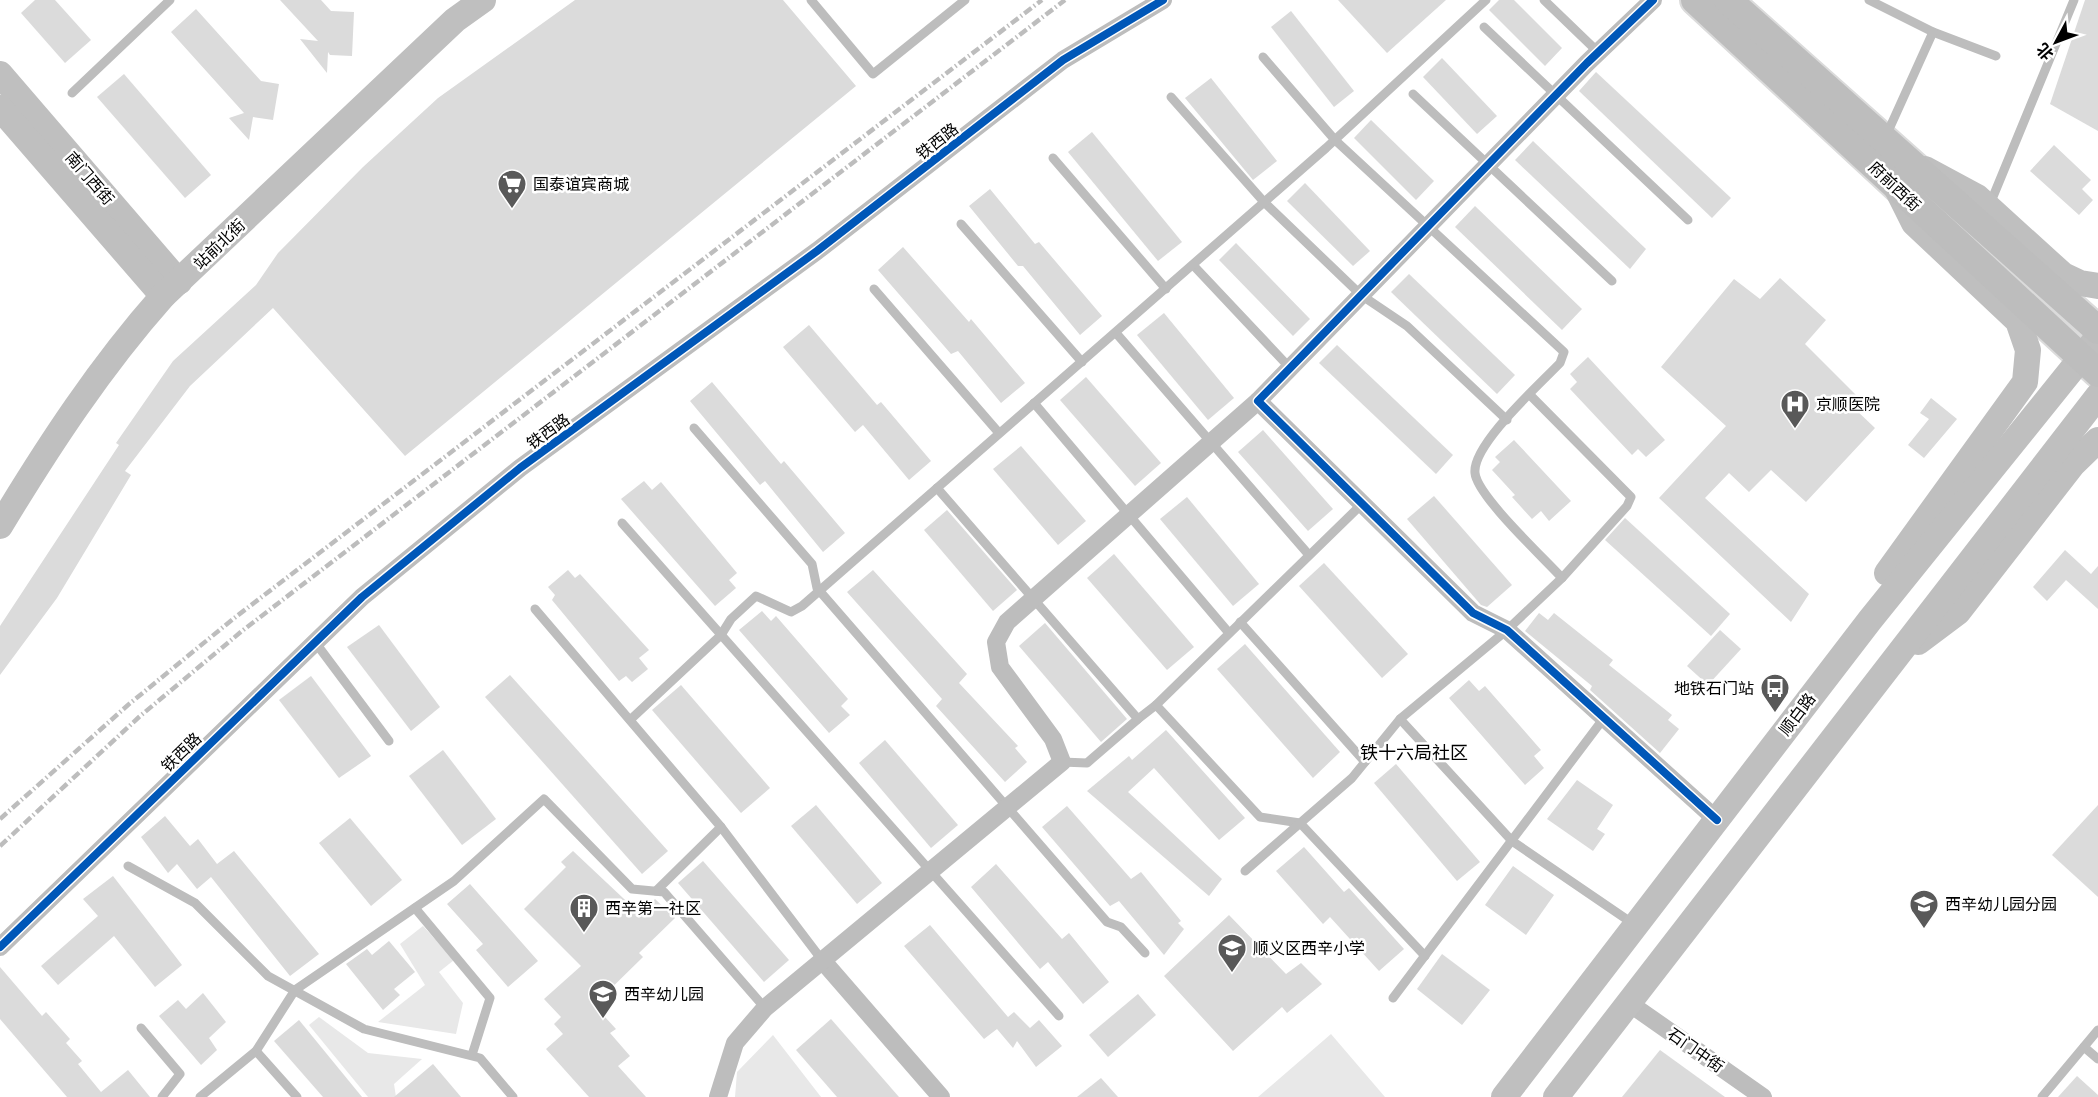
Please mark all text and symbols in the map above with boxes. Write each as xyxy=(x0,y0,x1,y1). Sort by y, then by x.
north arrow xyxy=(2026,12,2086,72)
text: 北 xyxy=(2033,39,2057,64)
street label: 铁西路 xyxy=(913,119,962,164)
street label: 南门西街 xyxy=(61,148,118,209)
street label: 府前西街 xyxy=(1865,158,1925,215)
supermarket icon: 国泰谊宾商城 xyxy=(496,168,528,210)
place label: 国泰谊宾商城 xyxy=(533,175,629,194)
street label: 站前北街 xyxy=(190,215,249,273)
hospital icon: 京顺医院 xyxy=(1779,388,1811,430)
place label: 京顺医院 xyxy=(1816,395,1880,414)
street label: 铁西路 xyxy=(523,410,573,453)
bus stop icon: 地铁石门站 xyxy=(1759,672,1791,714)
place label: 地铁石门站 xyxy=(1674,679,1754,698)
street label: 顺白路 xyxy=(1775,689,1819,739)
street label: 铁西路 xyxy=(157,729,205,776)
district label: 铁十六局社区 xyxy=(1360,742,1468,763)
school or university icon: 西辛幼儿园分园 xyxy=(1908,888,1940,930)
building icon: 西辛第一社区 xyxy=(568,892,600,934)
place label: 西辛幼儿园分园 xyxy=(1945,895,2057,914)
place label: 西辛第一社区 xyxy=(605,899,701,918)
school or university icon: 顺义区西辛小学 xyxy=(1216,932,1248,974)
place label: 顺义区西辛小学 xyxy=(1253,939,1365,958)
school or university icon: 西辛幼儿园 xyxy=(587,978,619,1020)
place label: 西辛幼儿园 xyxy=(624,985,704,1004)
street label: 石门中街 xyxy=(1664,1024,1727,1077)

